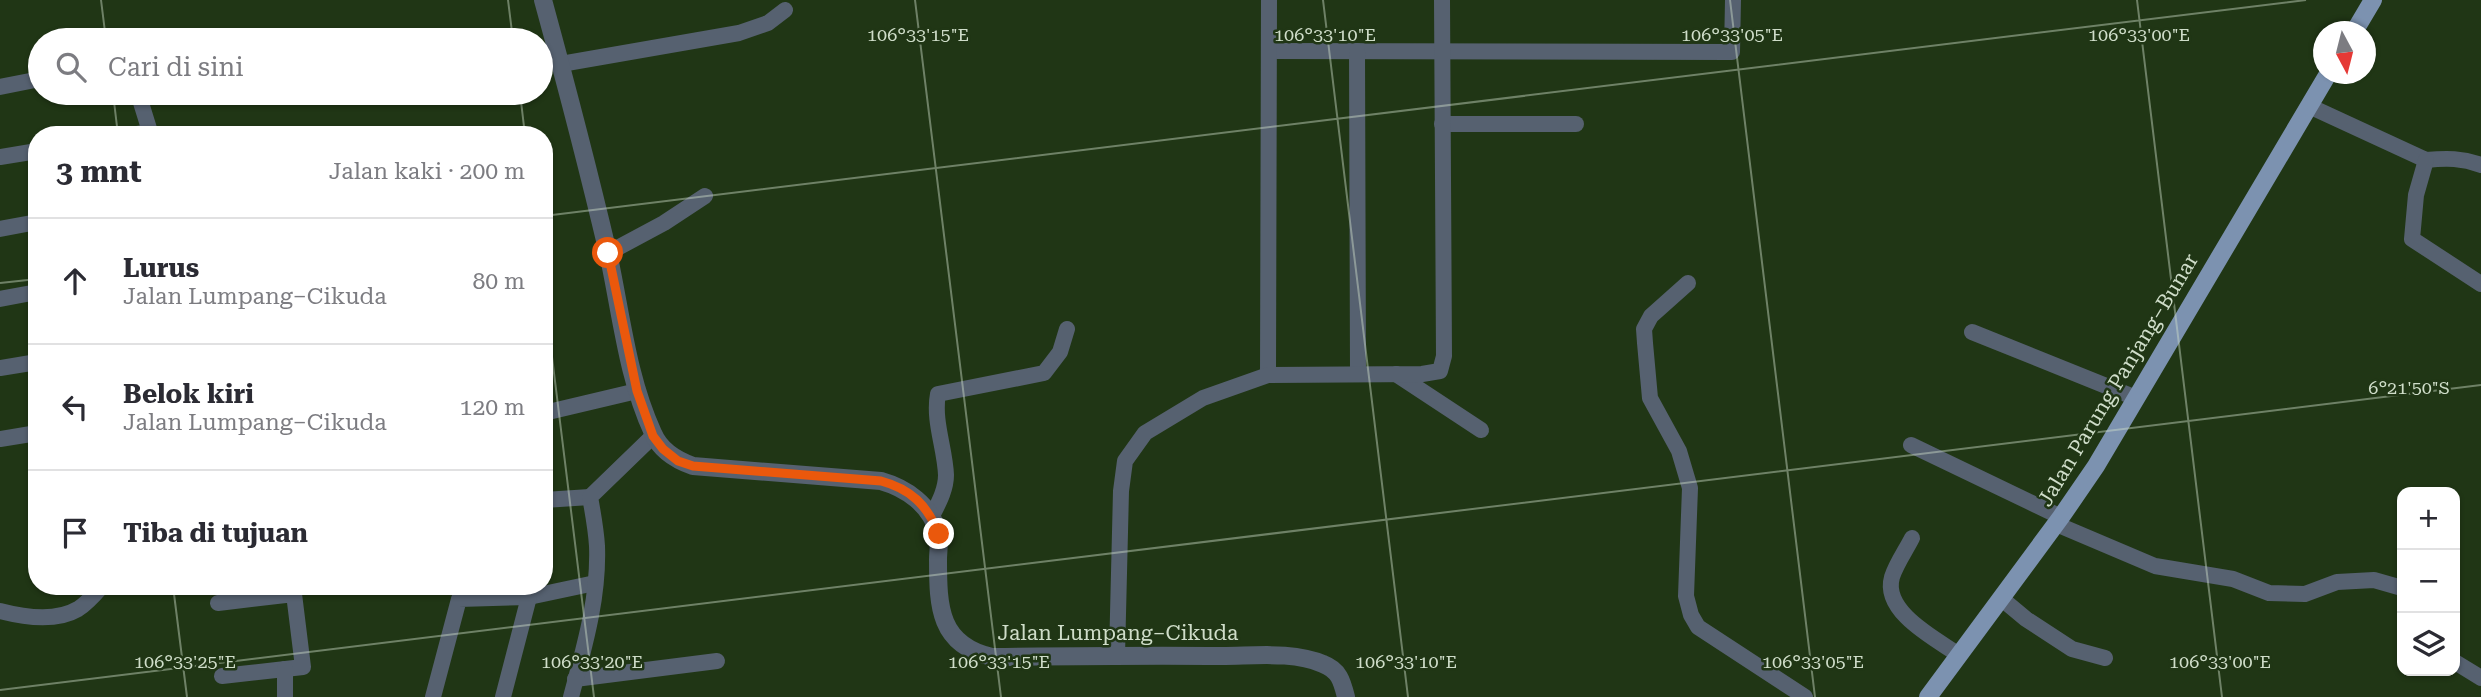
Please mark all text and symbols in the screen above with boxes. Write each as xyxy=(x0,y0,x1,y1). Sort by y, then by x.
north arrow xyxy=(2313,21,2376,84)
text: 106°33'15"E xyxy=(867,24,969,45)
text: 106°33'10"E xyxy=(1274,24,1376,45)
text: 106°33'05"E xyxy=(1681,24,1783,45)
text: 106°33'00"E xyxy=(2088,24,2190,45)
search box xyxy=(28,28,553,105)
icon: search xyxy=(52,48,90,86)
text: Cari di sini xyxy=(108,52,244,82)
text: 3 mnt xyxy=(56,154,142,189)
text: Jalan kaki · 200 m xyxy=(329,158,525,185)
route start xyxy=(592,237,623,268)
street label: Jalan Parung Panjang–Bunar xyxy=(2033,249,2203,511)
text: Lurus xyxy=(123,253,199,283)
icon: ahead xyxy=(56,262,94,300)
text: 80 m xyxy=(472,268,525,295)
text: Jalan Lumpang–Cikuda xyxy=(123,283,387,310)
text: 6°21'50"S xyxy=(2368,377,2450,398)
text: Belok kiri xyxy=(123,379,254,409)
icon: left xyxy=(56,388,94,426)
text: 120 m xyxy=(460,394,525,421)
text: Jalan Lumpang–Cikuda xyxy=(123,409,387,436)
map controls xyxy=(2397,487,2460,676)
button: + xyxy=(2397,487,2460,550)
icon: arrive xyxy=(56,514,94,552)
text: Tiba di tujuan xyxy=(123,518,308,548)
route end xyxy=(923,518,954,549)
button: − xyxy=(2397,550,2460,613)
button: layers xyxy=(2397,613,2460,676)
street label: Jalan Lumpang–Cikuda xyxy=(998,621,1239,645)
text: 106°33'25"E xyxy=(134,651,236,672)
text: 106°33'20"E xyxy=(541,651,643,672)
text: 106°33'15"E xyxy=(948,651,1050,672)
text: 106°33'10"E xyxy=(1355,651,1457,672)
text: 106°33'05"E xyxy=(1762,651,1864,672)
text: 106°33'00"E xyxy=(2169,651,2271,672)

